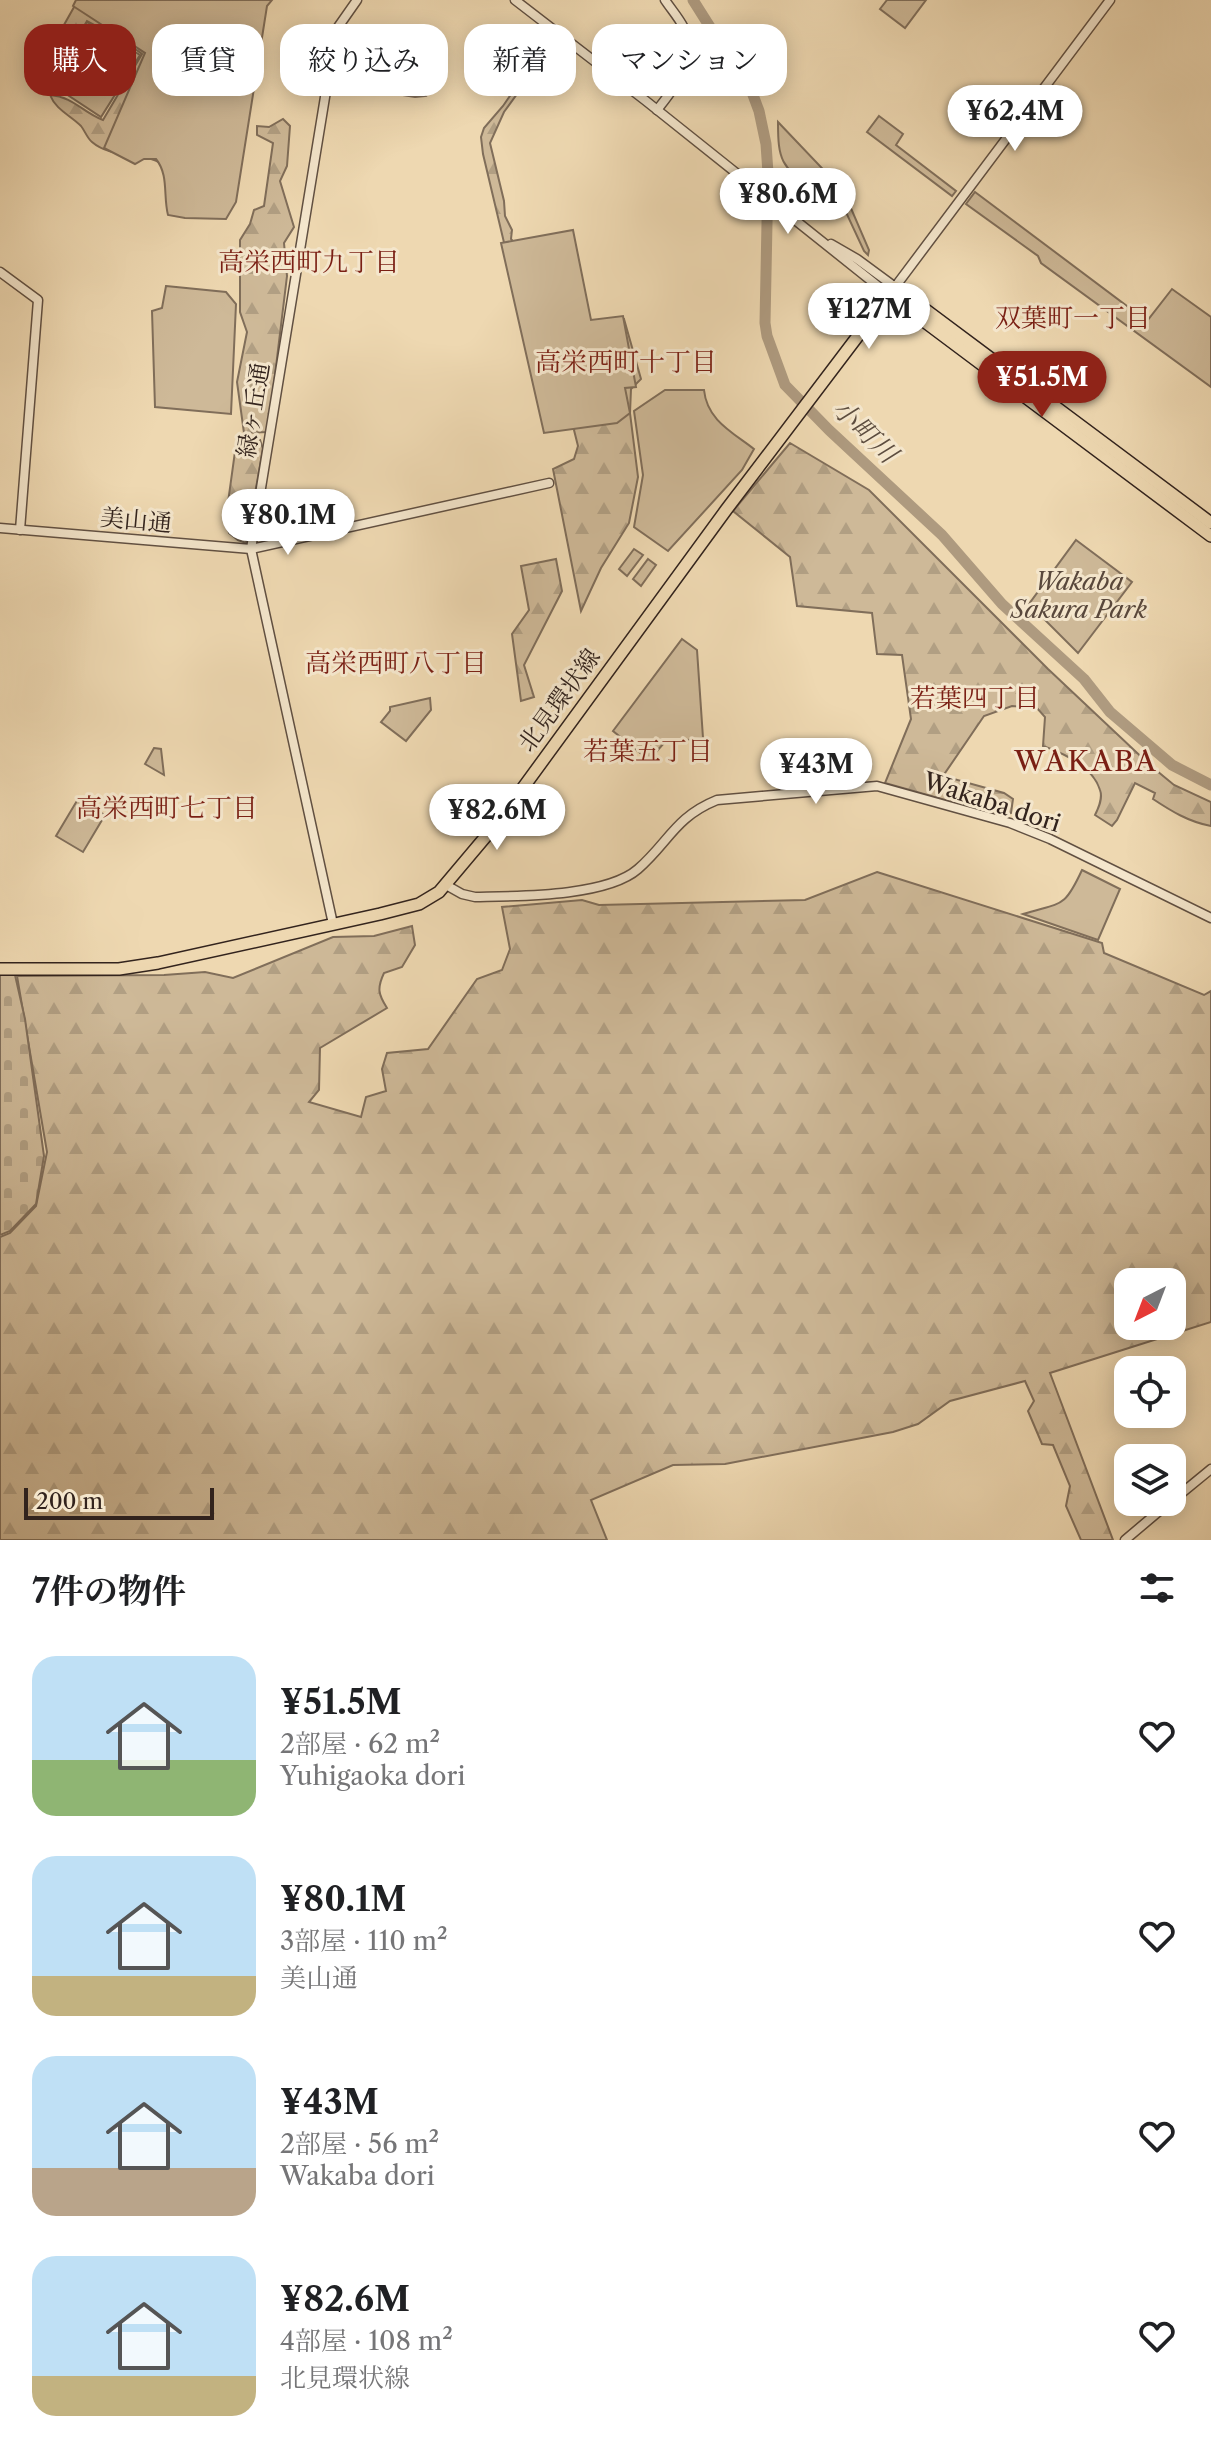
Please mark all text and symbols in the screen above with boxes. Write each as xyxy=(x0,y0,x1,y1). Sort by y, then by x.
chip: 購入 xyxy=(24,24,136,96)
chip: 賃貸 xyxy=(152,24,264,96)
chip: 絞り込み xyxy=(280,24,448,96)
chip: 新着 xyxy=(464,24,576,96)
chip: マンション xyxy=(592,24,787,96)
pin: ¥62.4M xyxy=(950,85,1080,153)
text: ¥62.4M xyxy=(966,95,1064,127)
pin: ¥80.6M xyxy=(723,168,853,236)
text: ¥80.6M xyxy=(738,178,838,210)
district label: 高栄西町九丁目 xyxy=(218,246,400,278)
pin: ¥127M xyxy=(813,283,925,351)
text: ¥127M xyxy=(826,293,912,325)
district label: 双葉町一丁目 xyxy=(995,302,1151,334)
district label: 高栄西町十丁目 xyxy=(535,346,717,378)
pin: ¥51.5M xyxy=(977,351,1107,419)
street label: 緑ヶ丘通 xyxy=(231,360,275,460)
text: ¥51.5M xyxy=(995,361,1089,393)
water label: 小町川 xyxy=(826,392,906,472)
pin: ¥80.1M xyxy=(223,489,353,557)
text: ¥80.1M xyxy=(240,499,336,531)
street label: 美山通 xyxy=(99,502,173,538)
park label: Wakaba Sakura Park xyxy=(1009,567,1147,624)
street label: 北見環状線 xyxy=(512,643,606,757)
district label: 高栄西町八丁目 xyxy=(305,647,487,679)
district label: 若葉四丁目 xyxy=(910,682,1040,714)
district label: 若葉五丁目 xyxy=(583,735,713,767)
pin: ¥43M xyxy=(769,738,863,806)
district label: WAKABA xyxy=(1013,744,1158,778)
text: ¥43M xyxy=(778,748,854,780)
street label: Wakaba dori xyxy=(919,766,1064,838)
pin: ¥82.6M xyxy=(432,784,562,852)
district label: 高栄西町七丁目 xyxy=(76,792,258,824)
text: ¥82.6M xyxy=(447,794,547,826)
north arrow xyxy=(1114,1268,1186,1340)
map controls xyxy=(1114,1268,1186,1516)
button: locate xyxy=(1114,1356,1186,1428)
button: layers xyxy=(1114,1444,1186,1516)
scale bar xyxy=(24,1484,214,1520)
text: 200 m xyxy=(36,1488,103,1515)
icon: filters xyxy=(1135,1566,1179,1610)
text: 7件の物件 xyxy=(32,1570,186,1612)
text: ¥51.5M xyxy=(280,1681,402,1723)
icon: home xyxy=(96,1688,192,1784)
icon: heart xyxy=(1135,1714,1179,1758)
text: 2部屋 · 62 m² xyxy=(280,1728,440,1760)
text: Yuhigaoka dori xyxy=(280,1760,465,1792)
text: ¥80.1M xyxy=(280,1878,406,1920)
icon: home xyxy=(96,1888,192,1984)
icon: heart xyxy=(1135,1914,1179,1958)
text: 3部屋 · 110 m² xyxy=(280,1925,448,1957)
text: 美山通 xyxy=(280,1962,358,1994)
text: ¥43M xyxy=(280,2081,379,2123)
icon: home xyxy=(96,2088,192,2184)
icon: heart xyxy=(1135,2114,1179,2158)
text: 2部屋 · 56 m² xyxy=(280,2128,439,2160)
text: Wakaba dori xyxy=(280,2160,435,2192)
text: ¥82.6M xyxy=(280,2278,410,2320)
icon: home xyxy=(96,2288,192,2384)
icon: heart xyxy=(1135,2314,1179,2358)
text: 4部屋 · 108 m² xyxy=(280,2325,453,2357)
text: 北見環状線 xyxy=(280,2362,410,2394)

